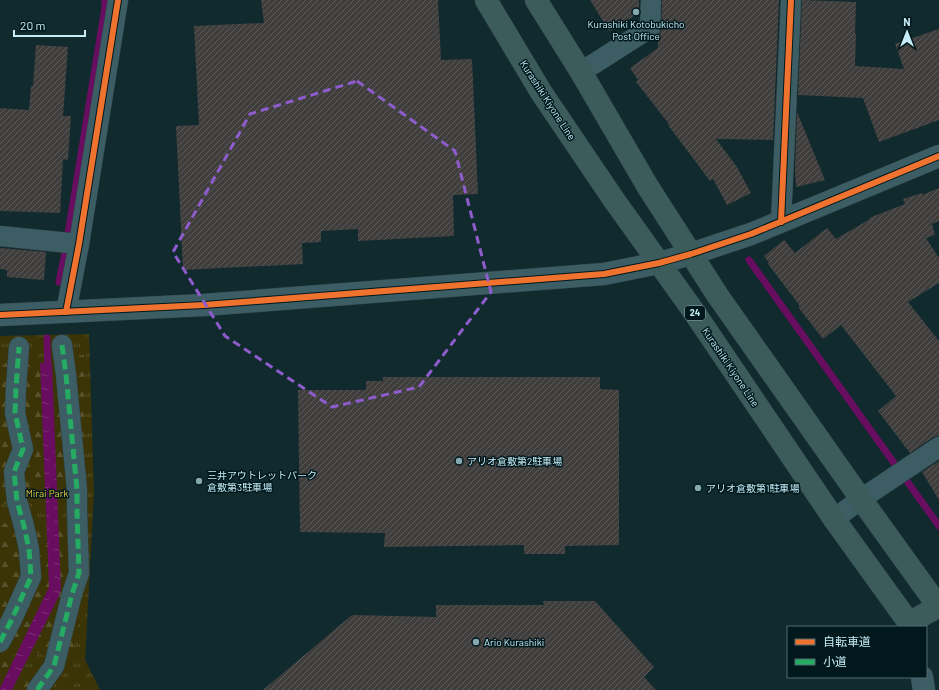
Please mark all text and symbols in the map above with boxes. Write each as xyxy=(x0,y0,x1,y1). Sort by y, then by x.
marker: Kurashiki Kotobukicho Post Office xyxy=(631,7,641,17)
scale bar xyxy=(14,12,85,38)
north arrow xyxy=(887,12,927,52)
text: N xyxy=(903,15,911,28)
text: 20 m xyxy=(20,18,46,32)
place label: Kurashiki Kotobukicho Post Office xyxy=(587,18,685,42)
street label: Kurashiki Kiyone Line xyxy=(518,58,578,142)
road number: 24 xyxy=(685,306,705,320)
street label: Kurashiki Kiyone Line xyxy=(700,325,762,409)
place label: アリオ倉敷第2駐車場 xyxy=(467,455,562,467)
marker: アリオ倉敷第2駐車場 xyxy=(454,456,464,466)
place label: 三井アウトレットパーク 倉敷第3駐車場 xyxy=(207,469,317,493)
marker: 三井アウトレットパーク 倉敷第3駐車場 xyxy=(194,476,204,486)
place label: アリオ倉敷第1駐車場 xyxy=(706,482,800,494)
marker: アリオ倉敷第1駐車場 xyxy=(693,483,703,493)
park label: Mirai Park xyxy=(26,487,68,499)
legend xyxy=(787,626,927,678)
text: 自転車道 xyxy=(823,634,871,648)
place label: Ario Kurashiki xyxy=(484,636,544,648)
marker: Ario Kurashiki xyxy=(471,637,481,647)
text: 小道 xyxy=(823,654,847,668)

